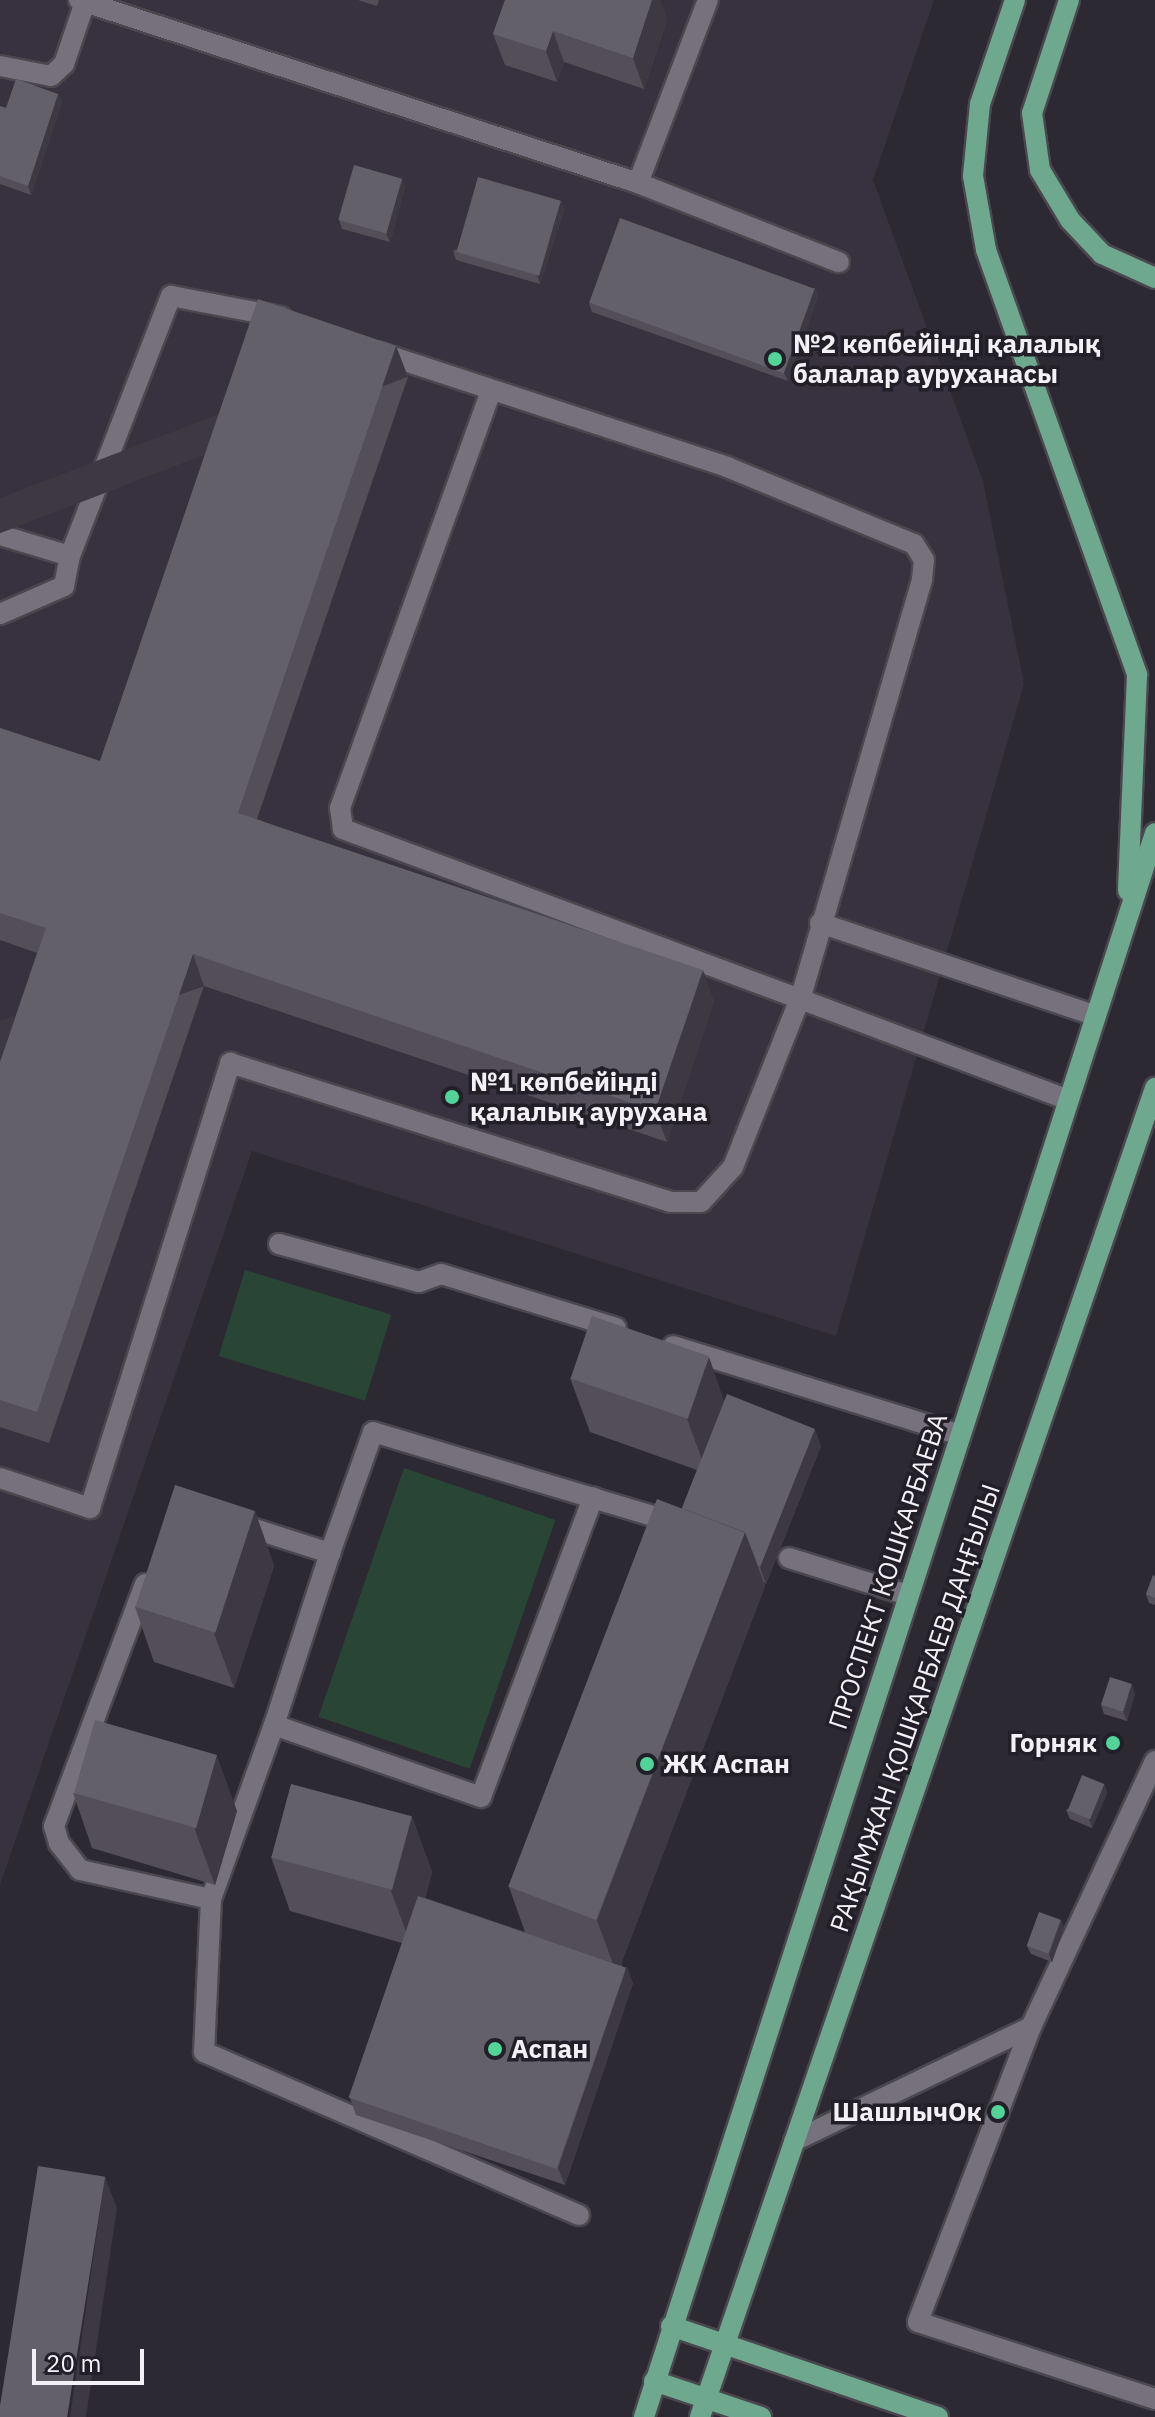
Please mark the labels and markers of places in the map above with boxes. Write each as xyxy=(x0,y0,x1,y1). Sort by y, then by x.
place label: №2 көпбейінді қалалық балалар ауруханасы xyxy=(793,328,1100,390)
marker: №2 көпбейінді қалалық балалар ауруханасы xyxy=(764,348,786,370)
place label: №1 көпбейінді қалалық аурухана xyxy=(470,1066,708,1128)
marker: №1 көпбейінді қалалық аурухана xyxy=(441,1086,463,1108)
place label: Горняк xyxy=(1010,1727,1097,1759)
marker: Горняк xyxy=(1104,1734,1122,1752)
place label: ЖК Аспан xyxy=(663,1748,790,1780)
marker: ЖК Аспан xyxy=(638,1755,656,1773)
place label: Аспан xyxy=(511,2033,588,2065)
marker: Аспан xyxy=(486,2040,504,2058)
place label: ШашлычОк xyxy=(833,2096,982,2128)
marker: ШашлычОк xyxy=(989,2103,1007,2121)

